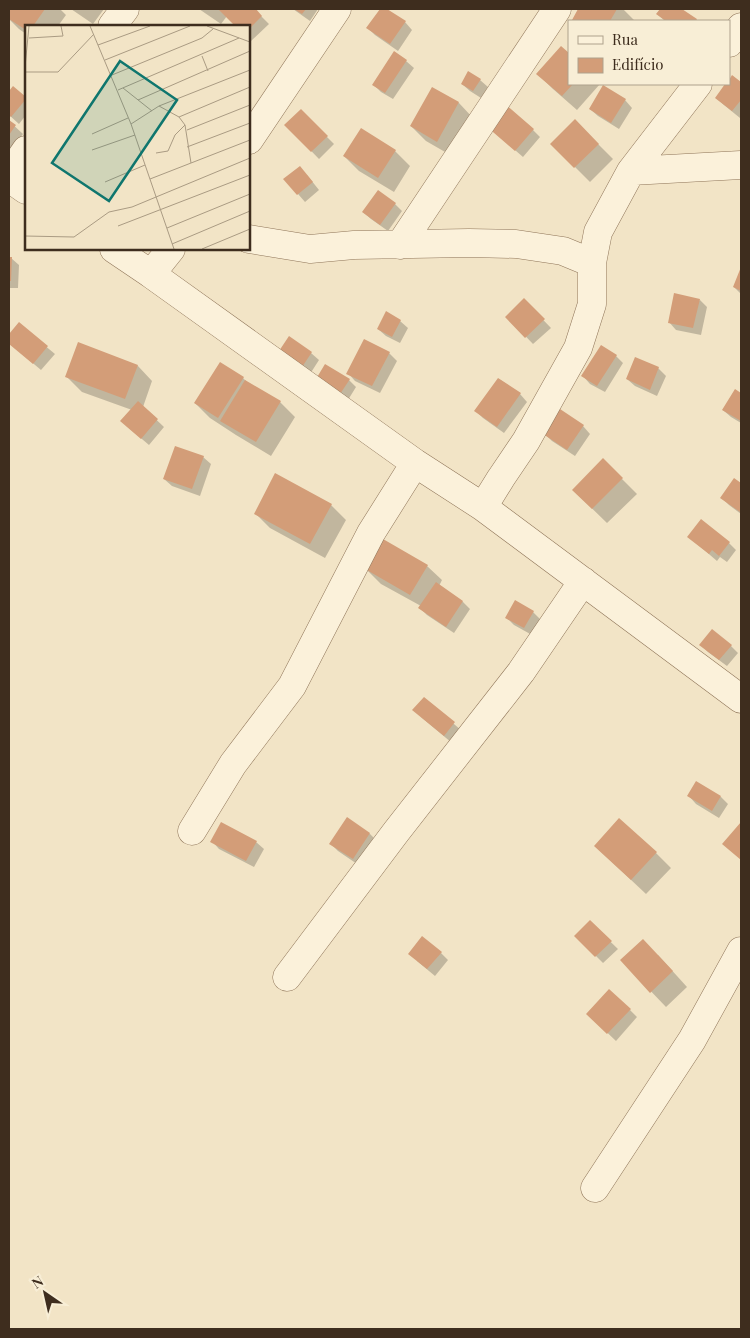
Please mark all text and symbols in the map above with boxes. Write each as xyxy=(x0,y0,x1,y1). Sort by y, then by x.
legend xyxy=(568,20,730,85)
inset map xyxy=(25,25,250,250)
text: Rua xyxy=(612,29,638,49)
text: Edifício xyxy=(612,54,664,74)
north arrow xyxy=(20,1268,70,1318)
text: N xyxy=(28,1271,47,1293)

